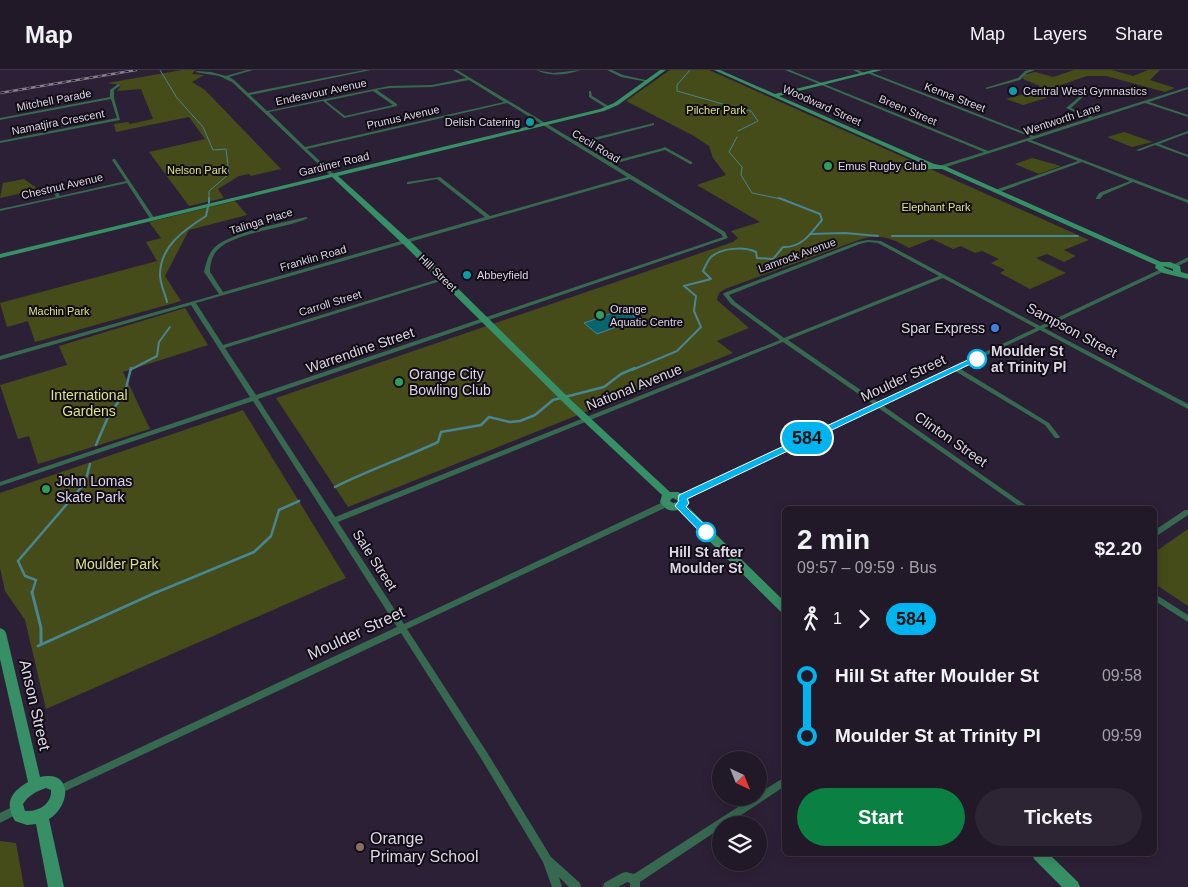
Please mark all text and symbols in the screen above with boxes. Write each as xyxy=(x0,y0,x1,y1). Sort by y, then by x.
text: Map xyxy=(25,21,73,48)
text: Map xyxy=(970,24,1005,44)
text: Layers xyxy=(1033,24,1087,44)
text: Share xyxy=(1115,24,1163,44)
street label: Endeavour Avenue xyxy=(274,76,368,108)
street label: Kenna Street xyxy=(923,80,987,114)
street label: Woodward Street xyxy=(781,82,863,128)
marker: Central West Gymnastics xyxy=(1007,85,1019,97)
place label: Central West Gymnastics xyxy=(1023,85,1147,97)
street label: Mitchell Parade xyxy=(16,87,92,113)
street label: Breen Street xyxy=(877,92,939,128)
street label: Wentworth Lane xyxy=(1022,101,1102,137)
street label: Prunus Avenue xyxy=(365,103,441,131)
park label: Pilcher Park xyxy=(686,104,746,116)
street label: Namatjira Crescent xyxy=(11,107,105,137)
place label: Delish Catering xyxy=(445,116,520,128)
marker: Delish Catering xyxy=(524,116,536,128)
street label: Cecil Road xyxy=(570,127,622,165)
street label: Gardiner Road xyxy=(298,149,370,179)
marker: Emus Rugby Club xyxy=(822,160,834,172)
place label: Emus Rugby Club xyxy=(838,160,927,172)
park label: Nelson Park xyxy=(167,164,227,176)
street label: Chestnut Avenue xyxy=(20,171,104,201)
park label: Elephant Park xyxy=(901,201,971,213)
street label: Talinga Place xyxy=(228,206,294,236)
street label: Lamrock Avenue xyxy=(757,235,837,275)
street label: Franklin Road xyxy=(278,243,348,273)
street label: Hill Street xyxy=(417,252,459,294)
marker: Abbeyfield xyxy=(461,269,473,281)
place label: Abbeyfield xyxy=(477,269,528,281)
street label: Carroll Street xyxy=(297,288,363,318)
street label: Sampson Street xyxy=(1024,299,1120,361)
place label: Orange Aquatic Centre xyxy=(610,303,683,328)
park label: Machin Park xyxy=(28,305,90,317)
marker: Orange Aquatic Centre xyxy=(594,309,606,321)
place label: Spar Express xyxy=(901,320,985,336)
marker: Spar Express xyxy=(989,322,1001,334)
street label: Warrendine Street xyxy=(304,324,416,376)
place label: Moulder St at Trinity Pl xyxy=(991,343,1066,375)
marker: Moulder St at Trinity Pl xyxy=(967,349,987,369)
street label: Moulder Street xyxy=(858,351,948,405)
street label: National Avenue xyxy=(584,360,684,413)
place label: Orange City Bowling Club xyxy=(409,366,491,398)
marker: Orange City Bowling Club xyxy=(393,376,405,388)
park label: International Gardens xyxy=(50,387,128,419)
street label: Clinton Street xyxy=(912,408,990,470)
line badge: 584 xyxy=(778,422,836,454)
text: 584 xyxy=(792,428,822,448)
place label: John Lomas Skate Park xyxy=(56,473,132,505)
marker: John Lomas Skate Park xyxy=(40,483,52,495)
marker: Hill St after Moulder St xyxy=(696,522,716,542)
text: 2 min xyxy=(797,524,870,555)
street label: Sale Street xyxy=(349,527,401,593)
text: $2.20 xyxy=(1094,538,1142,559)
place label: Hill St after Moulder St xyxy=(669,544,744,576)
park label: Moulder Park xyxy=(75,556,160,572)
text: 09:57 – 09:59 · Bus xyxy=(797,559,937,576)
street label: Moulder Street xyxy=(305,603,408,663)
icon: walk xyxy=(797,605,825,633)
icon: forward xyxy=(850,605,878,633)
text: 584 xyxy=(896,609,926,629)
text: 1 xyxy=(833,610,842,627)
street label: Anson Street xyxy=(16,658,54,753)
text: Hill St after Moulder St xyxy=(835,665,1039,686)
text: 09:58 xyxy=(1102,667,1142,684)
text: Moulder St at Trinity Pl xyxy=(835,725,1041,746)
text: 09:59 xyxy=(1102,727,1142,744)
north arrow xyxy=(712,751,768,806)
map controls xyxy=(712,751,767,871)
button: Start xyxy=(797,788,965,846)
button: Tickets xyxy=(975,788,1142,846)
button: layers xyxy=(712,816,767,871)
place label: Orange Primary School xyxy=(370,830,478,865)
marker: Orange Primary School xyxy=(354,841,366,853)

